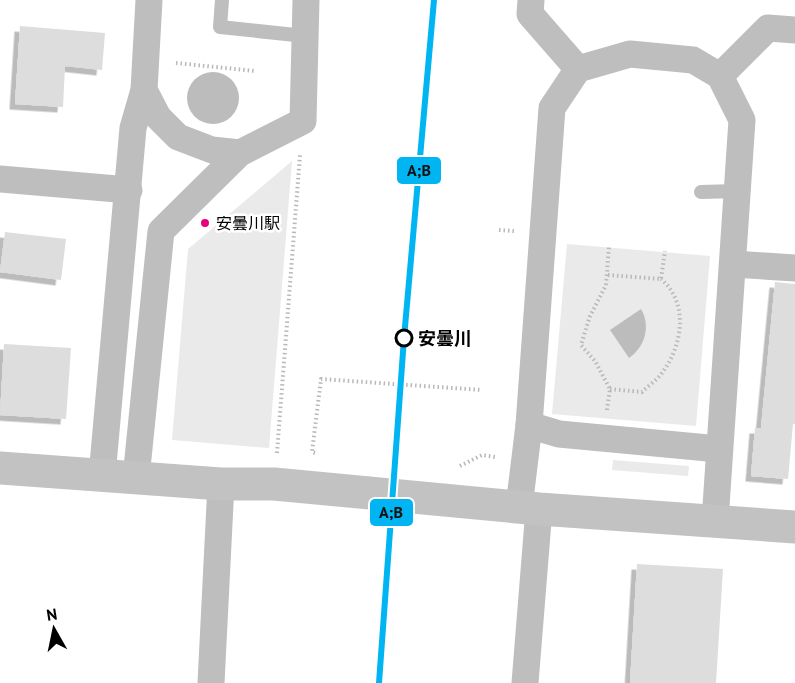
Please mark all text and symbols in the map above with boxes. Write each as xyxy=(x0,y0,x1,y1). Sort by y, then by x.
line badge: A;B xyxy=(396,156,442,185)
text: A;B xyxy=(407,160,431,180)
place label: 安曇川駅 xyxy=(216,213,280,233)
marker: 安曇川駅 xyxy=(199,217,211,229)
place label: 安曇川 xyxy=(418,327,472,350)
marker: 安曇川 xyxy=(395,329,413,347)
line badge: A;B xyxy=(369,498,414,527)
text: A;B xyxy=(379,502,403,522)
north arrow xyxy=(24,599,84,659)
text: N xyxy=(45,603,58,625)

